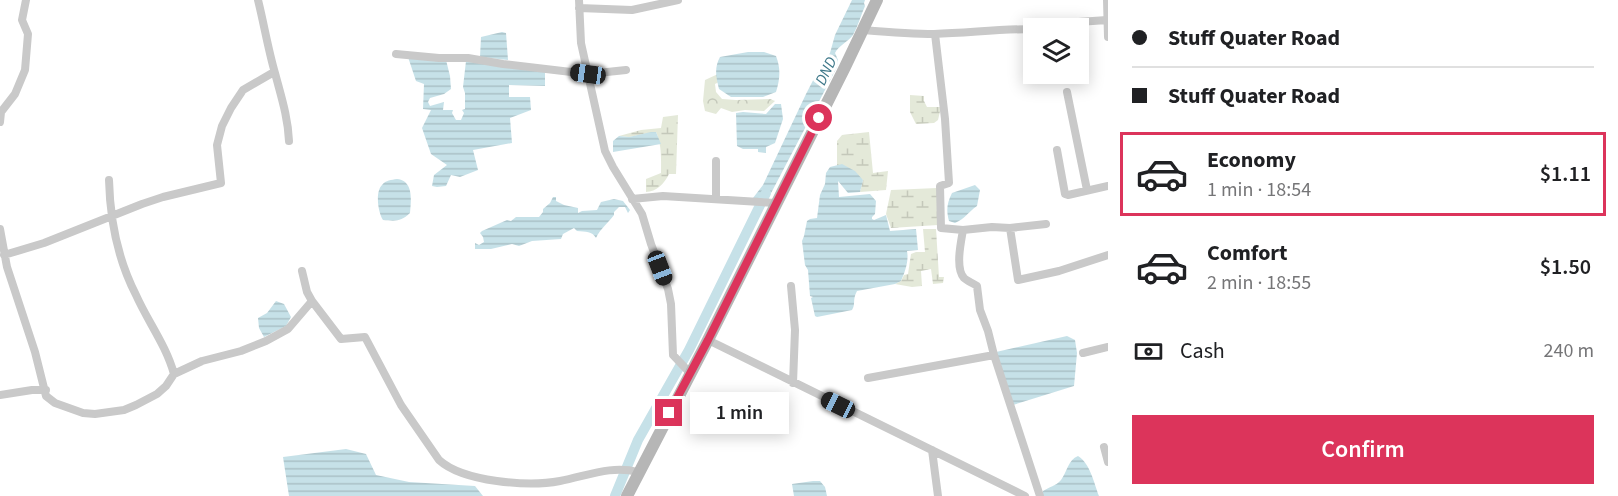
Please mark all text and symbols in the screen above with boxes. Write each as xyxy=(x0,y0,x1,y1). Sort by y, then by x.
map controls xyxy=(1023,18,1089,84)
button: layers xyxy=(1023,18,1089,84)
text: Stuff Quater Road xyxy=(1168,22,1340,54)
water label: DND xyxy=(810,53,842,89)
car xyxy=(569,63,607,85)
text: Stuff Quater Road xyxy=(1168,80,1340,112)
route start xyxy=(805,104,832,131)
text: Economy xyxy=(1207,144,1296,176)
icon: car xyxy=(1135,147,1189,201)
text: $1.11 xyxy=(1540,158,1591,190)
text: 1 min · 18:54 xyxy=(1207,176,1311,204)
text: Comfort xyxy=(1207,237,1288,269)
icon: car xyxy=(1135,240,1189,294)
car xyxy=(645,248,675,288)
text: $1.50 xyxy=(1540,251,1591,283)
text: 2 min · 18:55 xyxy=(1207,269,1311,297)
icon: cash xyxy=(1132,335,1165,368)
text: Cash xyxy=(1180,335,1225,367)
text: 240 m xyxy=(1544,337,1594,365)
car xyxy=(818,389,858,421)
callout: 1 min xyxy=(690,392,789,434)
route end xyxy=(655,399,682,426)
text: 1 min xyxy=(716,399,763,427)
button: Confirm xyxy=(1132,415,1594,484)

